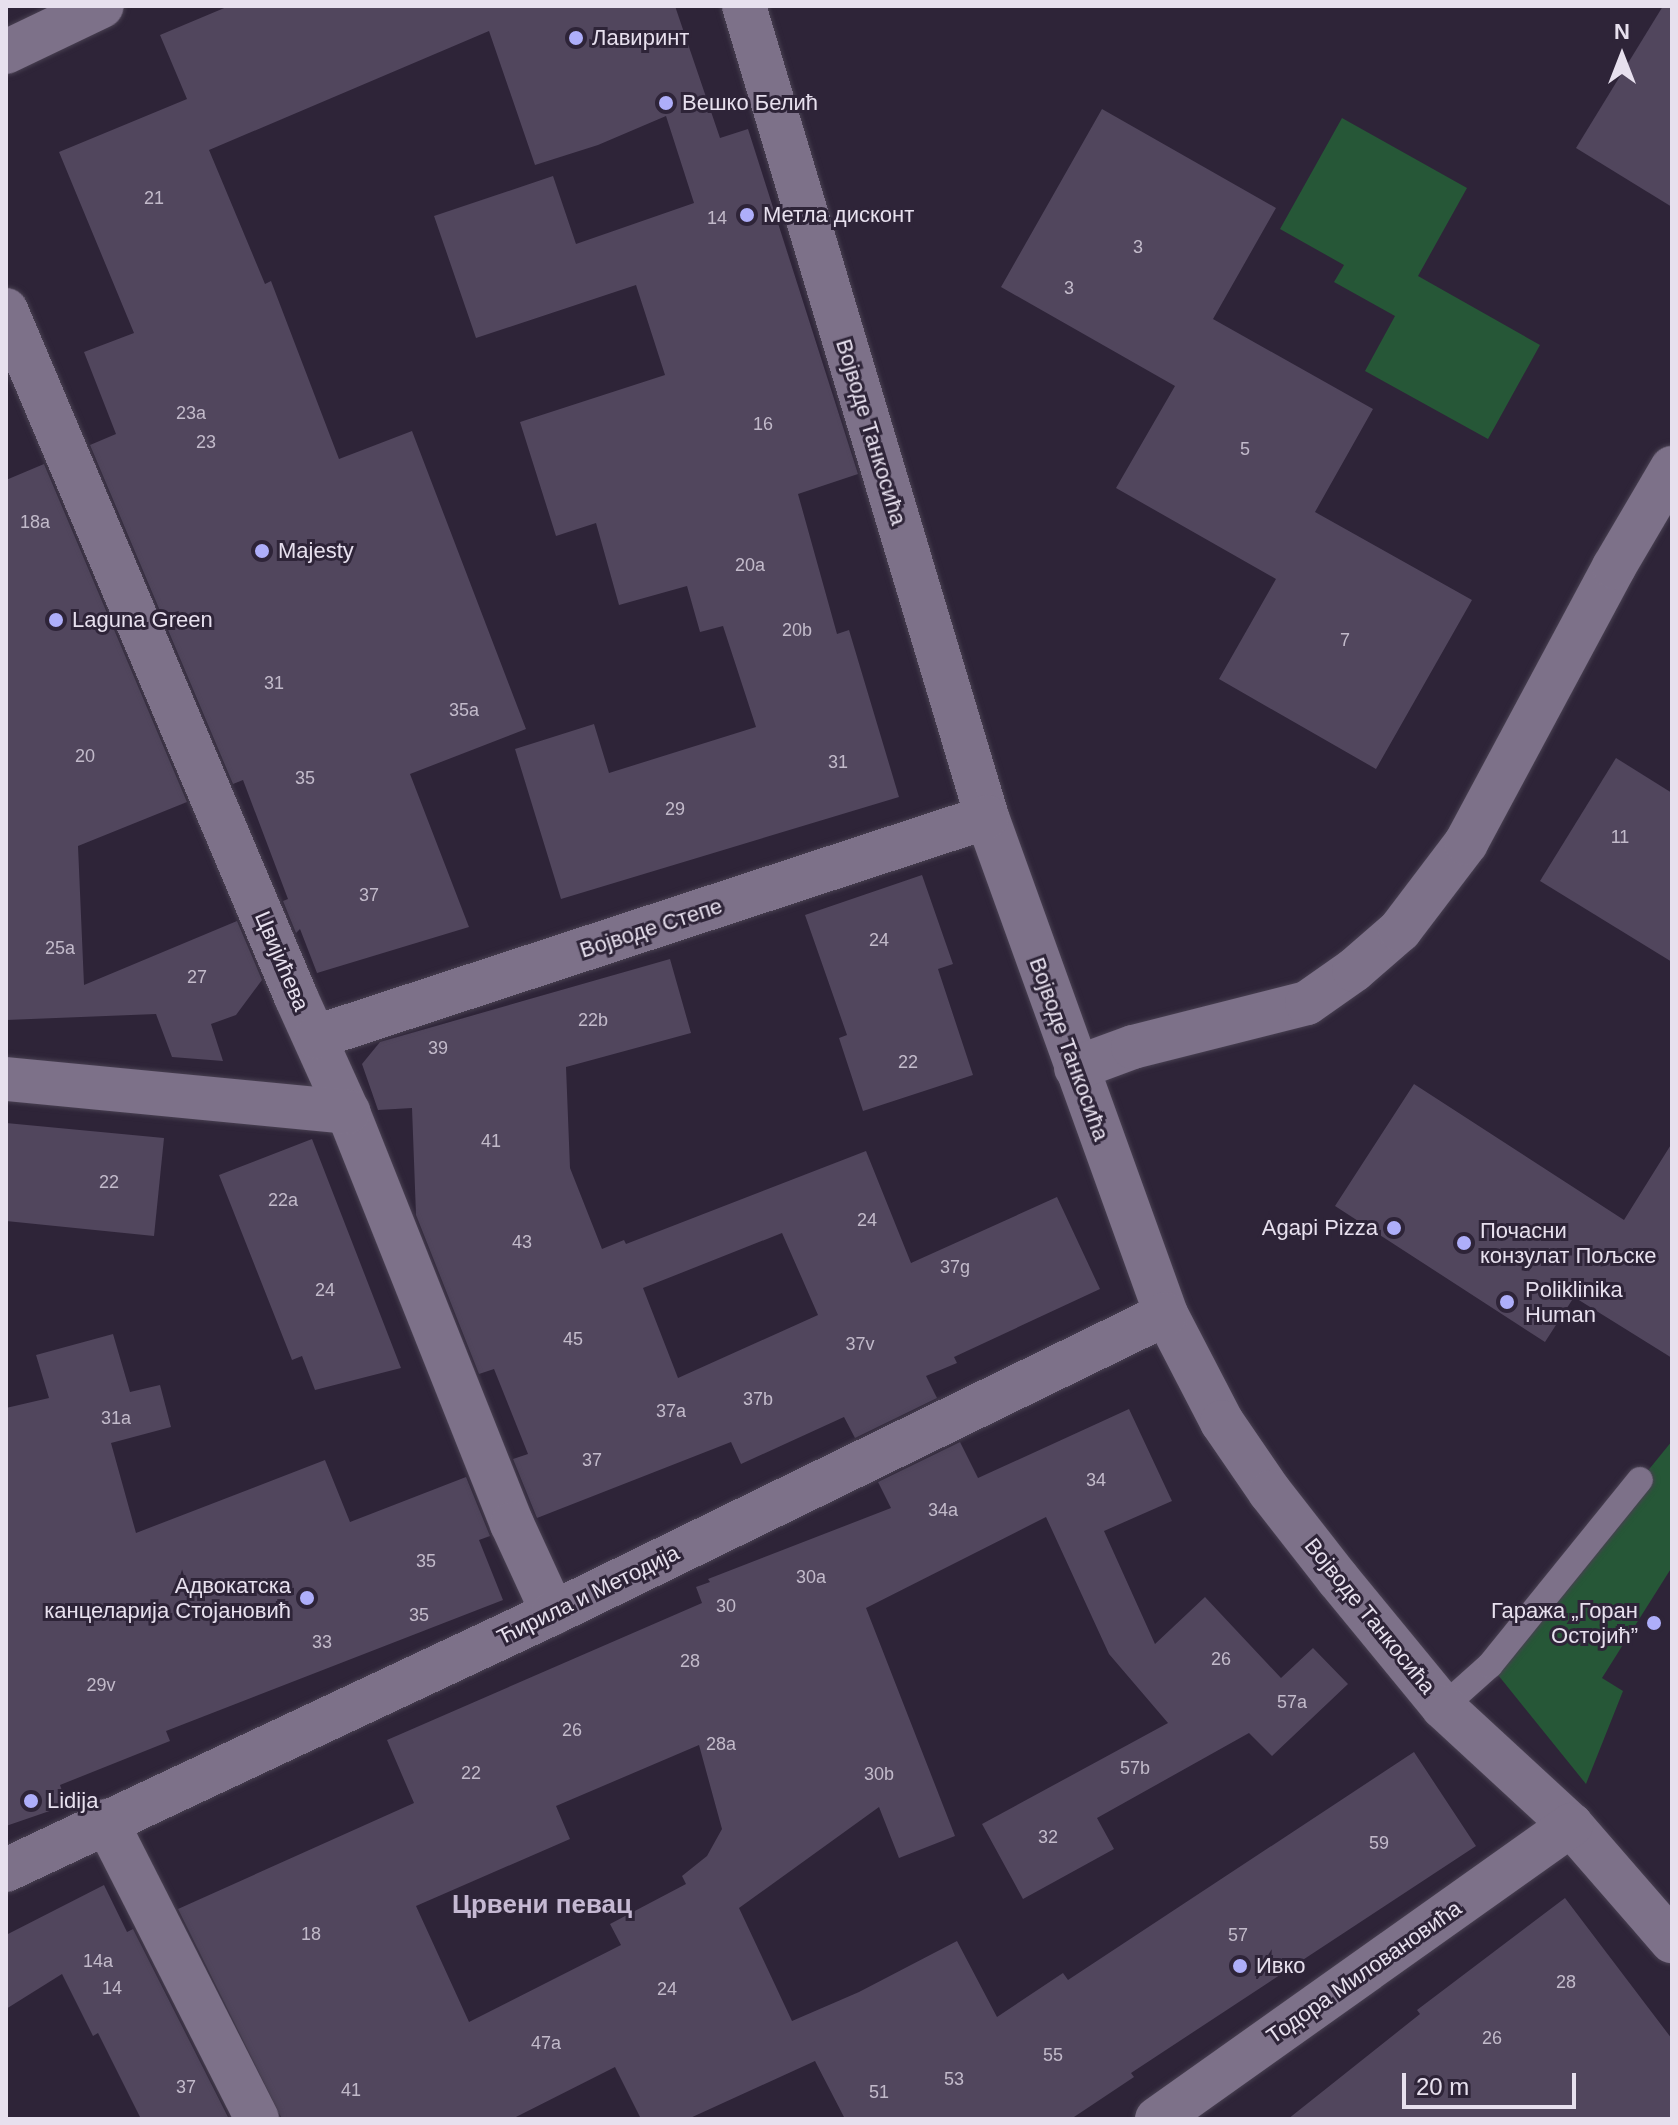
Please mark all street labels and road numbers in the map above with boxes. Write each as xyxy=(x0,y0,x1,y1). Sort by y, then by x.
street label: Војводе Танкосића xyxy=(830,336,912,528)
street label: Војводе Степе xyxy=(576,893,726,963)
street label: Цвијићева xyxy=(249,907,315,1015)
street label: Војводе Танкосића xyxy=(1024,954,1114,1144)
street label: Војводе Танкосића xyxy=(1299,1533,1441,1699)
street label: Ћирила и Методија xyxy=(493,1539,683,1651)
street label: Тодора Миловановића xyxy=(1262,1895,1466,2049)

